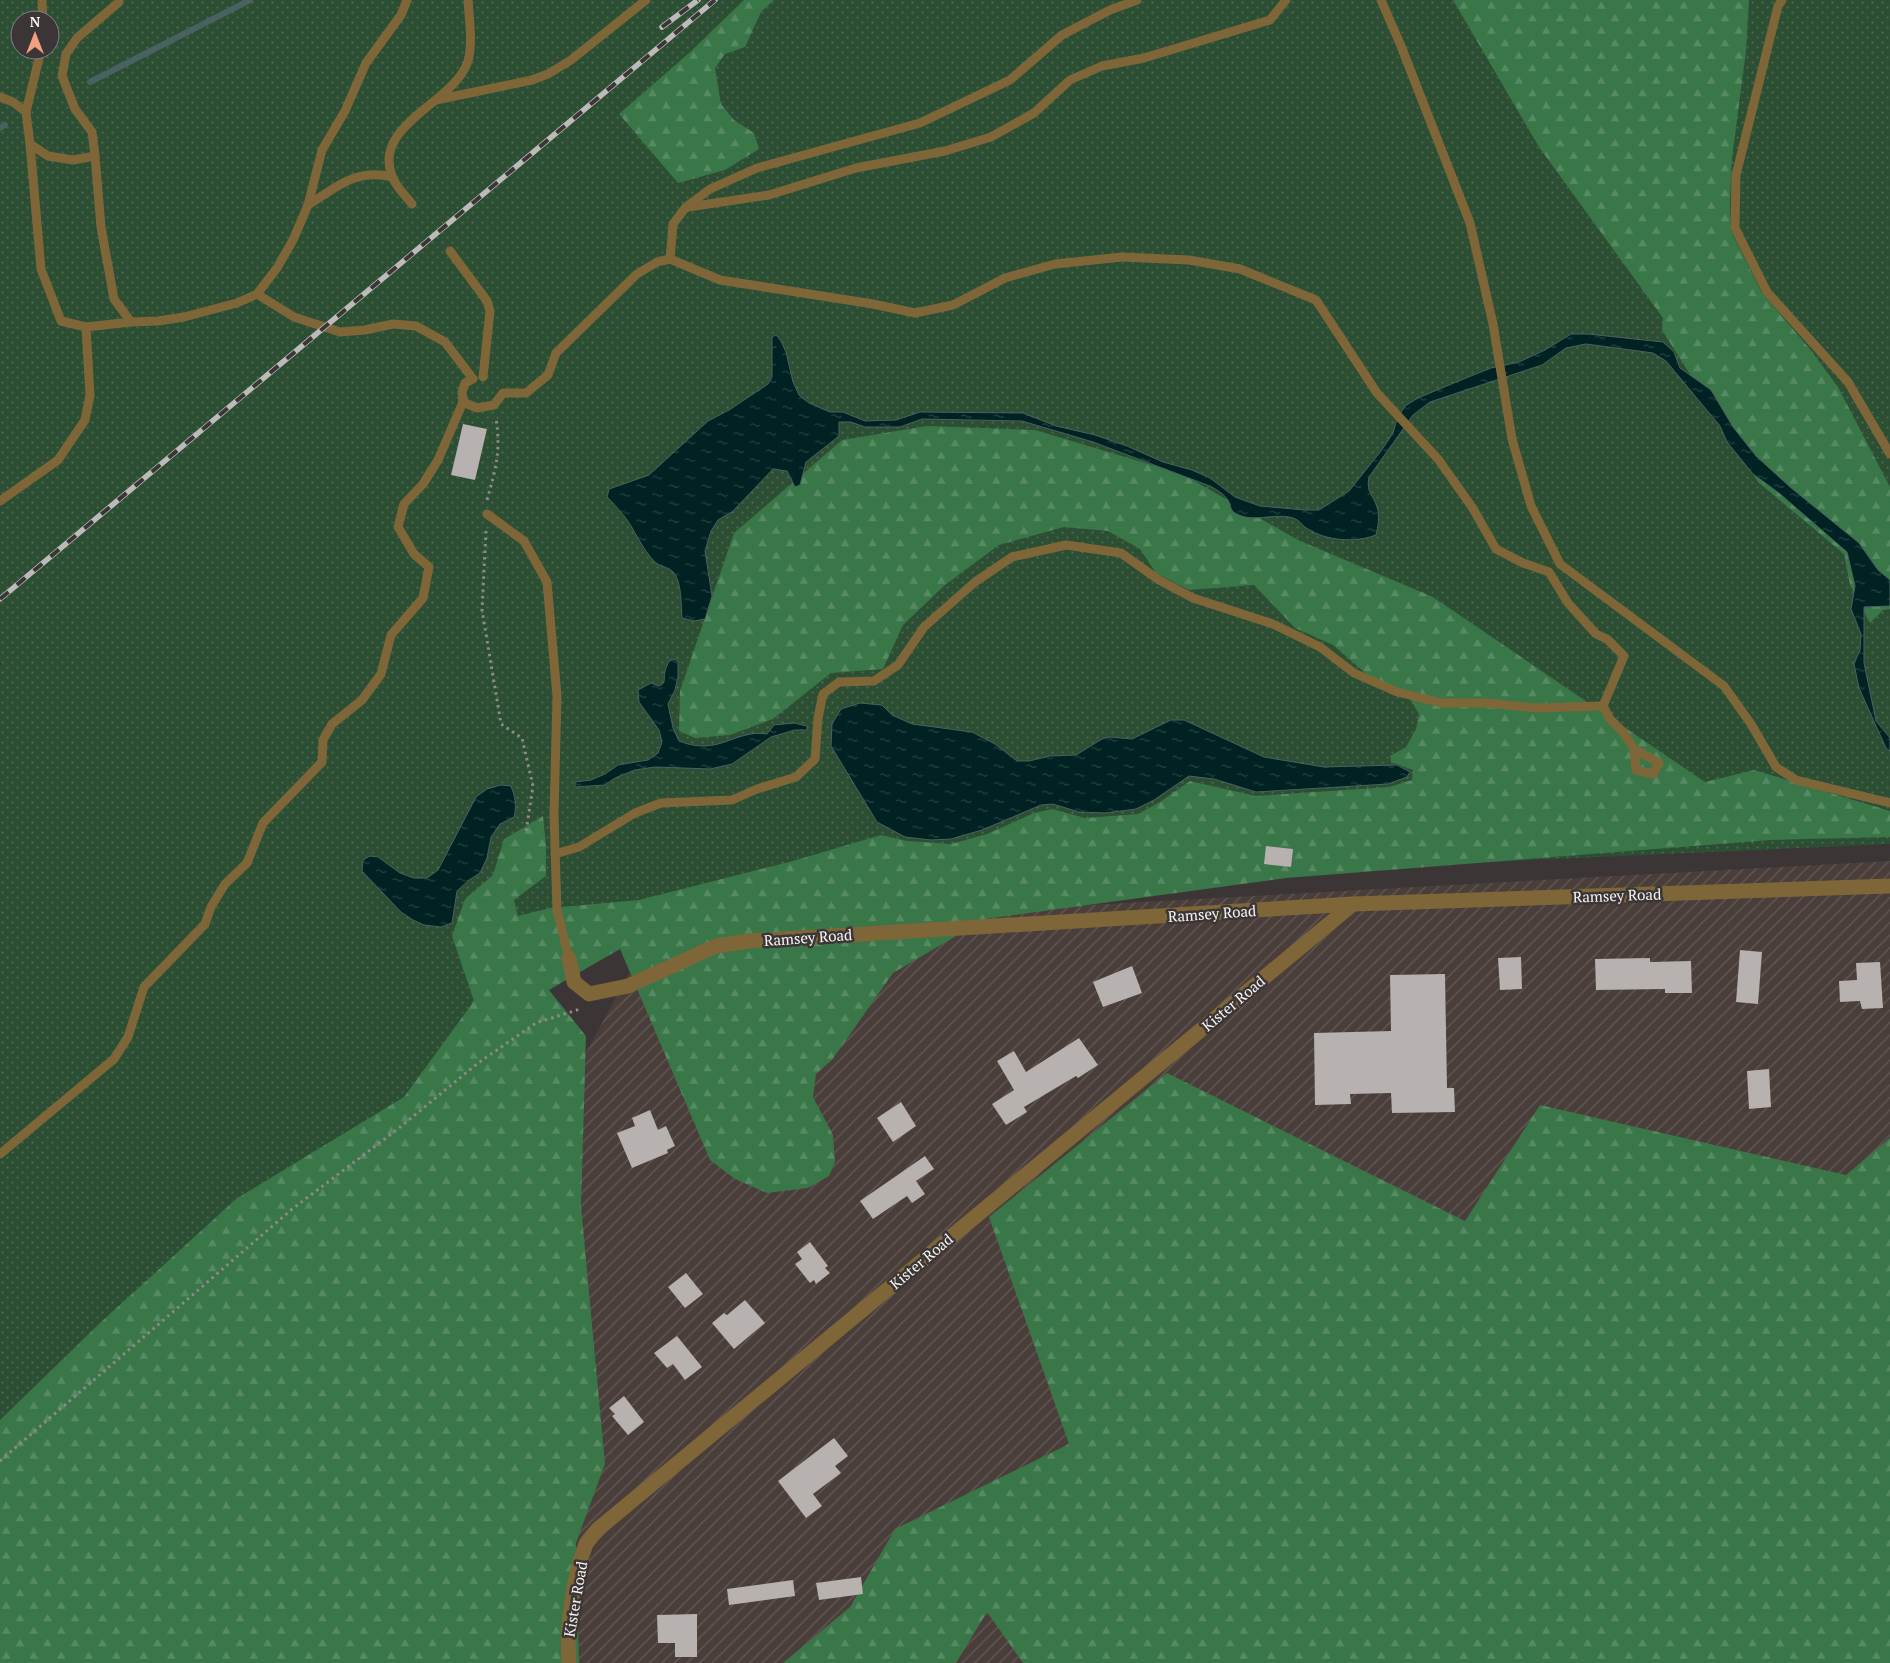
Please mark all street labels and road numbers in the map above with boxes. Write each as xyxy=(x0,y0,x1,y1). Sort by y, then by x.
street label: Ramsey Road xyxy=(1572,883,1662,907)
street label: Ramsey Road xyxy=(1167,900,1257,926)
street label: Ramsey Road xyxy=(763,924,853,950)
street label: Kister Road xyxy=(1197,971,1269,1035)
street label: Kister Road xyxy=(885,1229,957,1293)
street label: Kister Road xyxy=(558,1560,592,1638)

